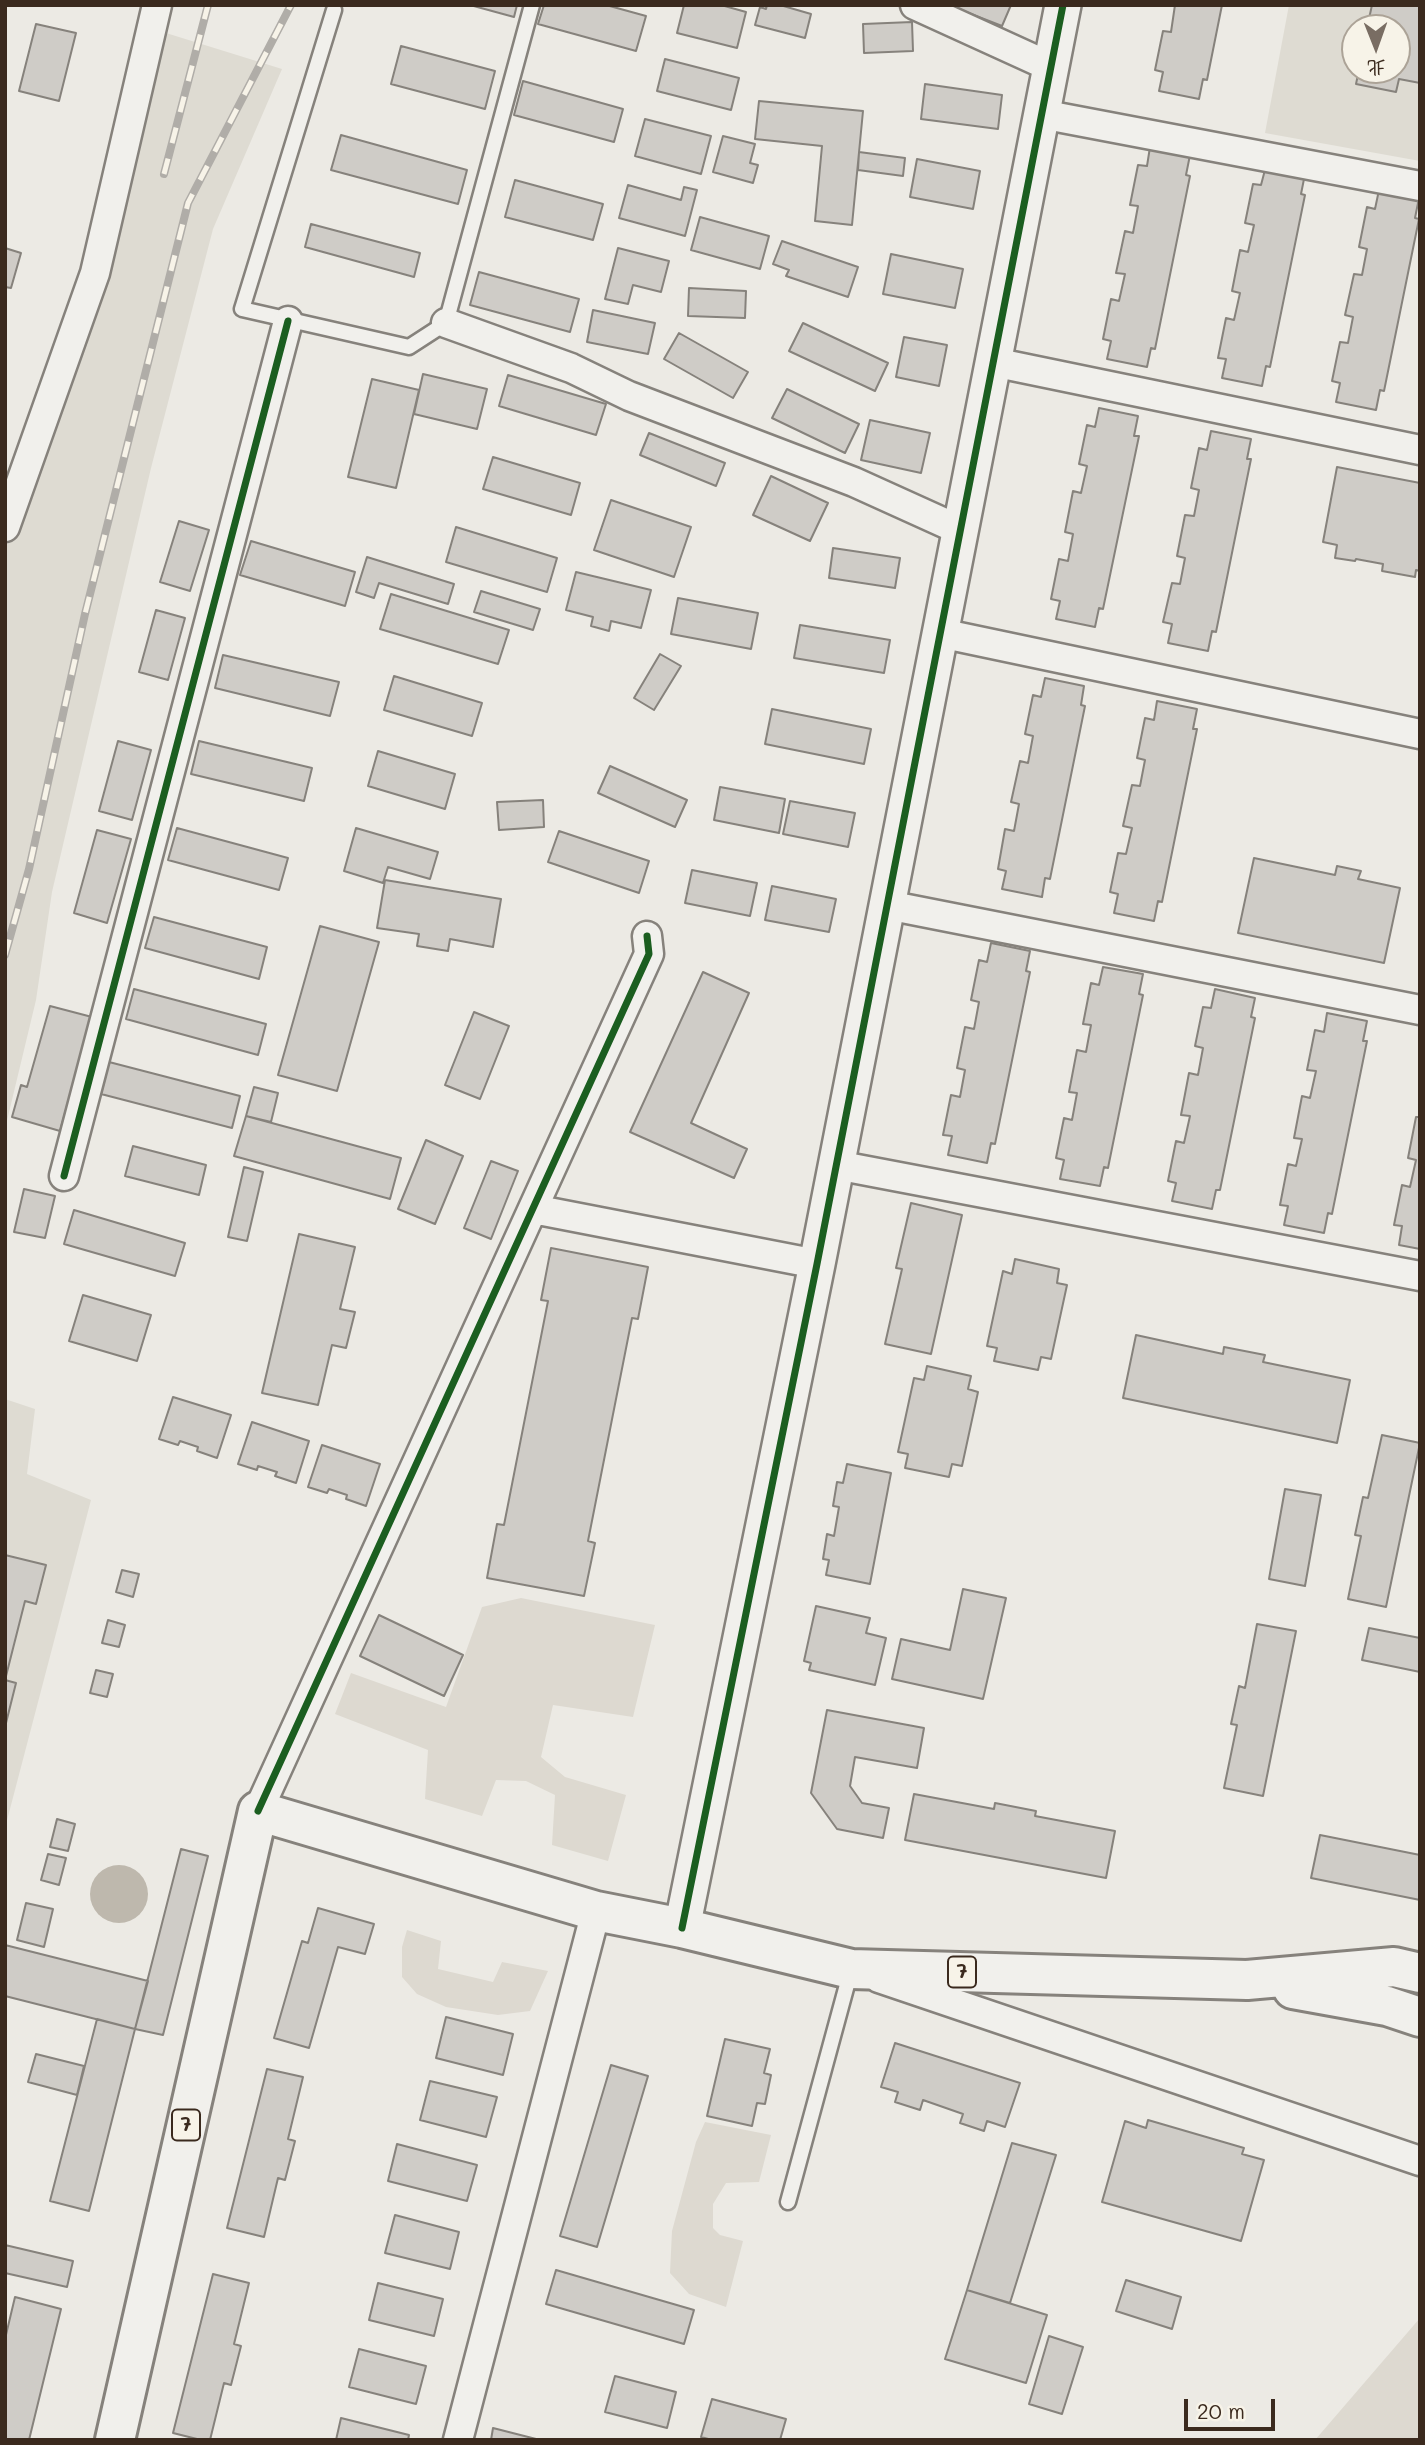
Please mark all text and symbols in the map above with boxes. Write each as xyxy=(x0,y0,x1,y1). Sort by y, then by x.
north arrow xyxy=(1341,14,1411,84)
text: 北 xyxy=(1367,56,1386,81)
road number: 7 xyxy=(948,1956,976,1988)
road number: 7 xyxy=(172,2110,200,2140)
scale bar xyxy=(1187,2386,1278,2430)
text: 20 m xyxy=(1197,2397,1245,2424)

